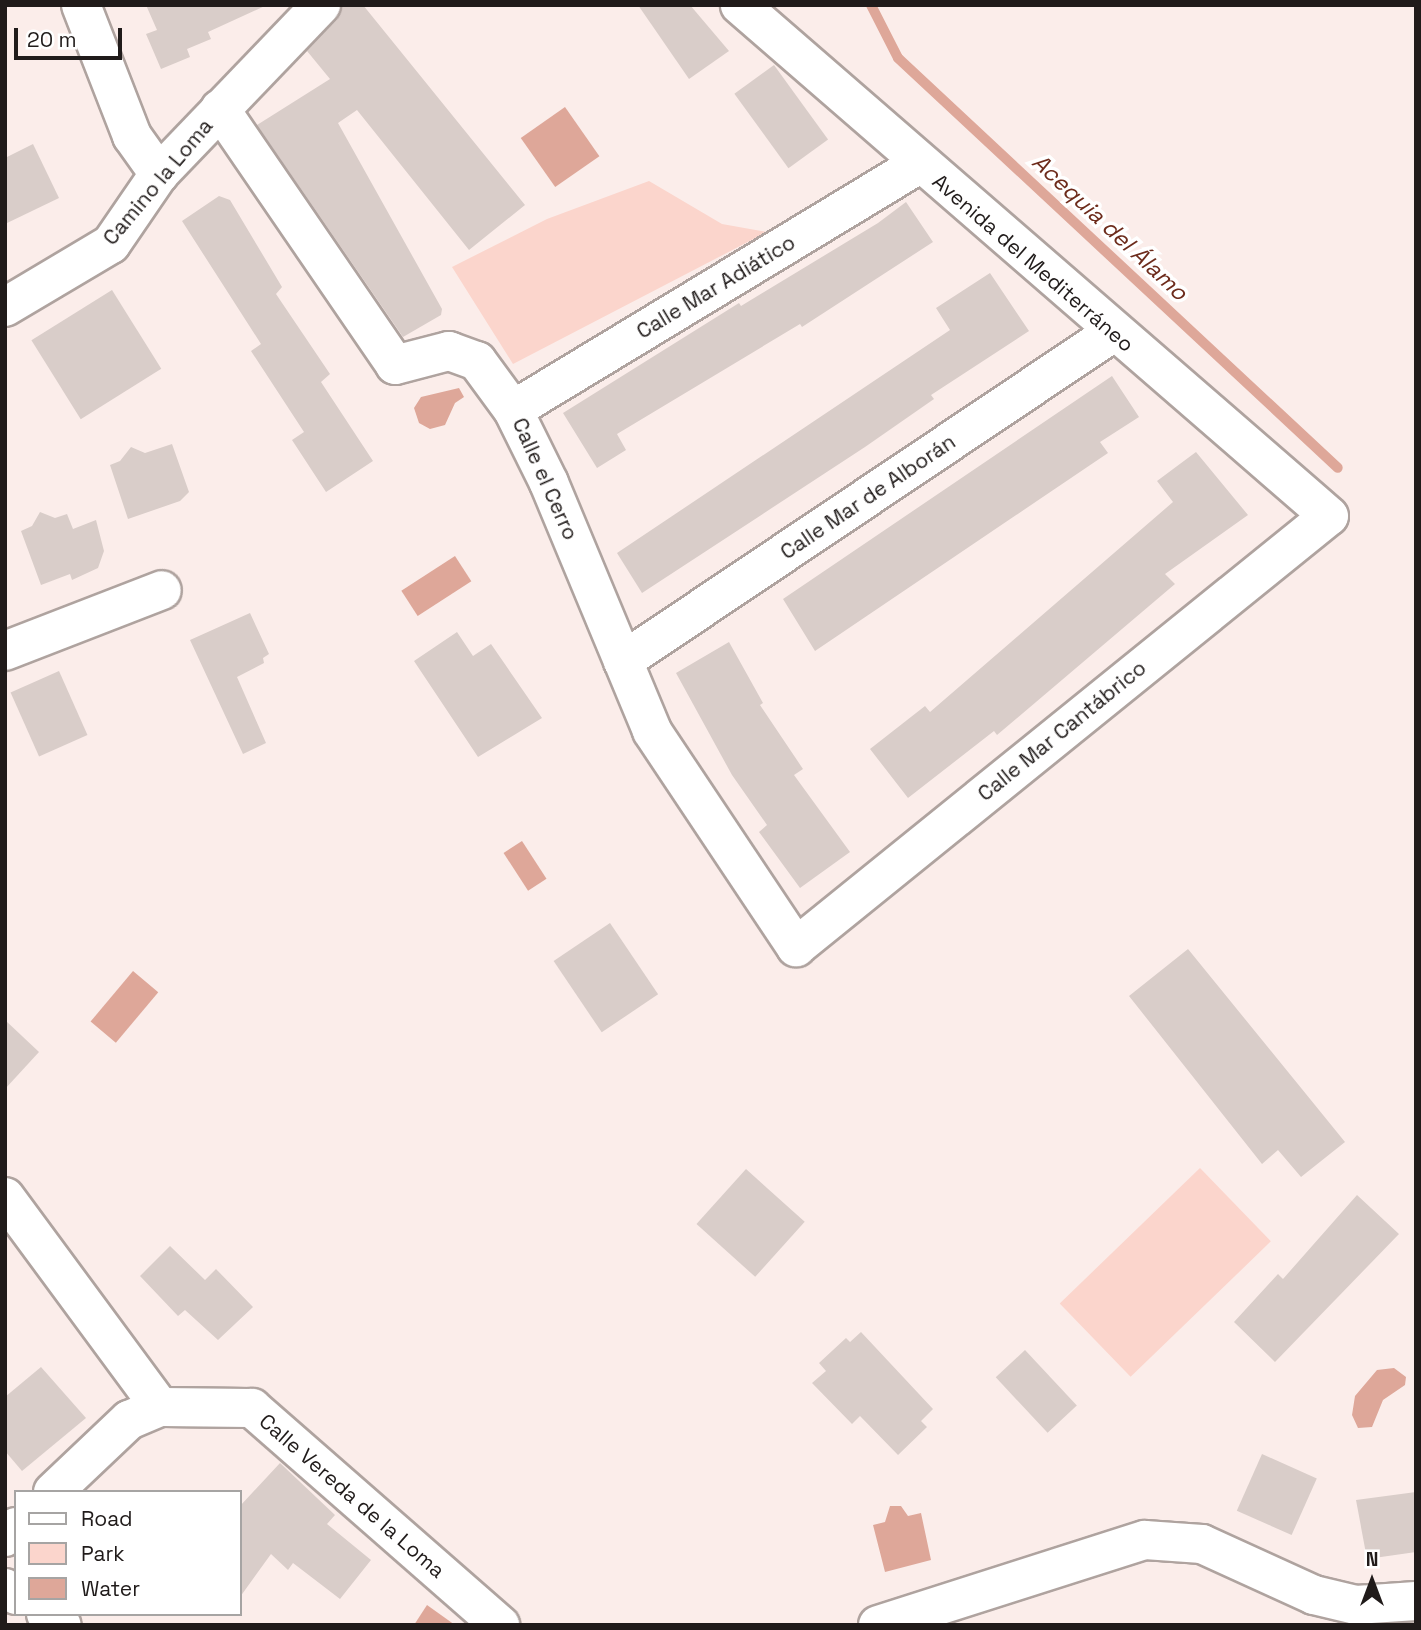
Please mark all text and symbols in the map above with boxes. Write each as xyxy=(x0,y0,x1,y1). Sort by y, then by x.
scale bar xyxy=(18,14,126,58)
text: 20 m xyxy=(27,26,77,53)
street label: Camino la Loma xyxy=(98,114,218,250)
water label: Acequia del Álamo xyxy=(1026,148,1194,306)
street label: Avenida del Mediterráneo xyxy=(927,169,1139,357)
street label: Calle Mar Adiático xyxy=(632,230,800,344)
street label: Calle el Cerro xyxy=(507,414,583,544)
street label: Calle Mar de Alborán xyxy=(776,429,960,565)
street label: Calle Mar Cantábrico xyxy=(973,655,1151,807)
street label: Calle Vereda de la Loma xyxy=(254,1408,450,1584)
legend xyxy=(14,1490,242,1616)
text: Road xyxy=(81,1505,133,1532)
text: Park xyxy=(81,1540,125,1567)
north arrow xyxy=(1337,1546,1407,1616)
text: N xyxy=(1366,1547,1378,1572)
text: Water xyxy=(81,1575,140,1602)

